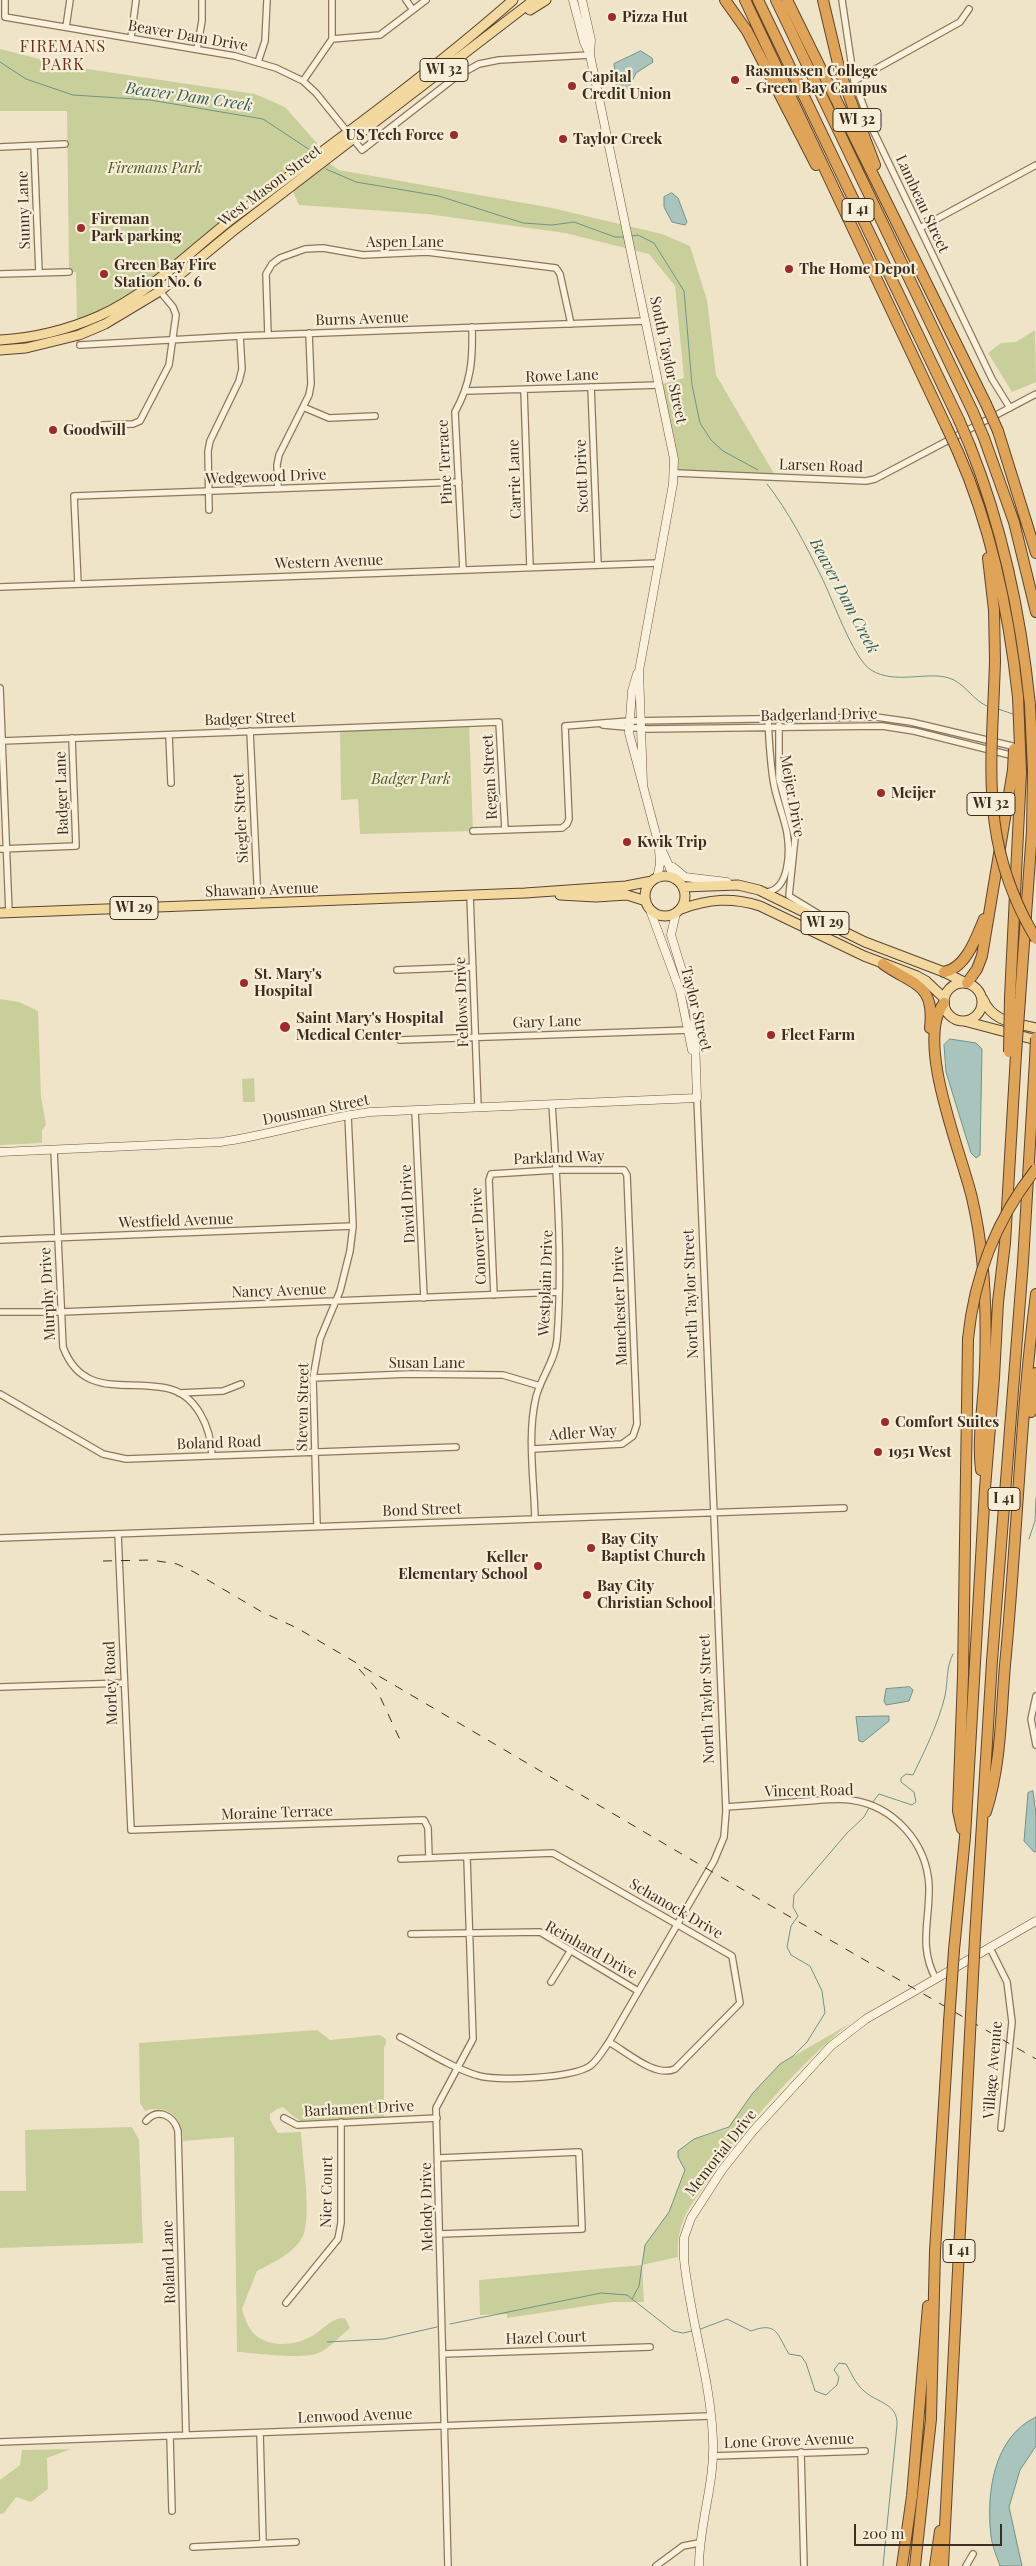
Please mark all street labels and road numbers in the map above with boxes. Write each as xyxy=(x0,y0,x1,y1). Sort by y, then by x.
street label: Beaver Dam Drive xyxy=(127,17,249,55)
road number: WI 32 xyxy=(420,58,468,82)
road number: WI 32 xyxy=(833,108,881,132)
street label: West Mason Street xyxy=(215,141,325,231)
street label: Lambeau Street xyxy=(891,152,953,256)
street label: Sunny Lane xyxy=(14,170,34,250)
road number: I 41 xyxy=(842,198,874,222)
street label: Aspen Lane xyxy=(366,233,444,251)
street label: South Taylor Street xyxy=(646,295,690,425)
street label: Burns Avenue xyxy=(315,308,409,330)
street label: Rowe Lane xyxy=(525,366,599,386)
street label: Pine Terrace xyxy=(434,419,456,505)
street label: Carrie Lane xyxy=(505,439,525,519)
street label: Scott Drive xyxy=(572,439,592,513)
street label: Larsen Road xyxy=(779,456,863,476)
street label: Wedgewood Drive xyxy=(205,466,327,488)
street label: Western Avenue xyxy=(274,551,384,573)
street label: Badgerland Drive xyxy=(760,705,878,725)
street label: Badger Street xyxy=(204,708,296,730)
street label: Regan Street xyxy=(479,734,501,820)
street label: Badger Lane xyxy=(52,751,72,835)
street label: Meijer Drive xyxy=(776,753,808,839)
street label: Siegler Street xyxy=(230,772,252,864)
road number: WI 32 xyxy=(967,792,1015,816)
street label: Shawano Avenue xyxy=(205,879,319,901)
road number: WI 29 xyxy=(110,896,158,920)
road number: WI 29 xyxy=(801,911,849,934)
street label: Fellows Drive xyxy=(451,956,473,1048)
street label: Taylor Street xyxy=(677,965,715,1053)
street label: Gary Lane xyxy=(512,1012,582,1032)
street label: Dousman Street xyxy=(261,1091,371,1129)
street label: Parkland Way xyxy=(513,1147,605,1169)
street label: David Drive xyxy=(397,1164,419,1244)
street label: Conover Drive xyxy=(467,1187,491,1285)
street label: Westfield Avenue xyxy=(118,1210,234,1232)
street label: North Taylor Street xyxy=(680,1229,702,1359)
street label: Westplain Drive xyxy=(535,1230,557,1336)
street label: Manchester Drive xyxy=(609,1246,631,1366)
street label: Murphy Drive xyxy=(37,1247,59,1341)
street label: Nancy Avenue xyxy=(231,1280,327,1302)
street label: Susan Lane xyxy=(389,1354,465,1372)
street label: Steven Street xyxy=(293,1363,313,1451)
street label: Adler Way xyxy=(548,1422,618,1444)
street label: Boland Road xyxy=(176,1433,262,1453)
road number: I 41 xyxy=(988,1488,1020,1510)
street label: Bond Street xyxy=(382,1500,462,1520)
street label: North Taylor Street xyxy=(696,1634,718,1764)
street label: Morley Road xyxy=(101,1641,121,1725)
street label: Vincent Road xyxy=(764,1781,854,1801)
street label: Moraine Terrace xyxy=(221,1802,333,1824)
street label: Schanock Drive xyxy=(626,1875,726,1943)
street label: Reinhard Drive xyxy=(542,1917,640,1983)
street label: Village Avenue xyxy=(980,2020,1006,2120)
street label: Barlament Drive xyxy=(303,2097,415,2121)
street label: Memorial Drive xyxy=(682,2106,760,2200)
street label: Nier Court xyxy=(317,2156,337,2228)
street label: Melody Drive xyxy=(417,2162,437,2252)
street label: Roland Lane xyxy=(159,2220,179,2304)
road number: I 41 xyxy=(943,2240,975,2262)
street label: Hazel Court xyxy=(505,2328,587,2348)
street label: Lenwood Avenue xyxy=(297,2405,413,2427)
street label: Lone Grove Avenue xyxy=(724,2430,854,2452)

